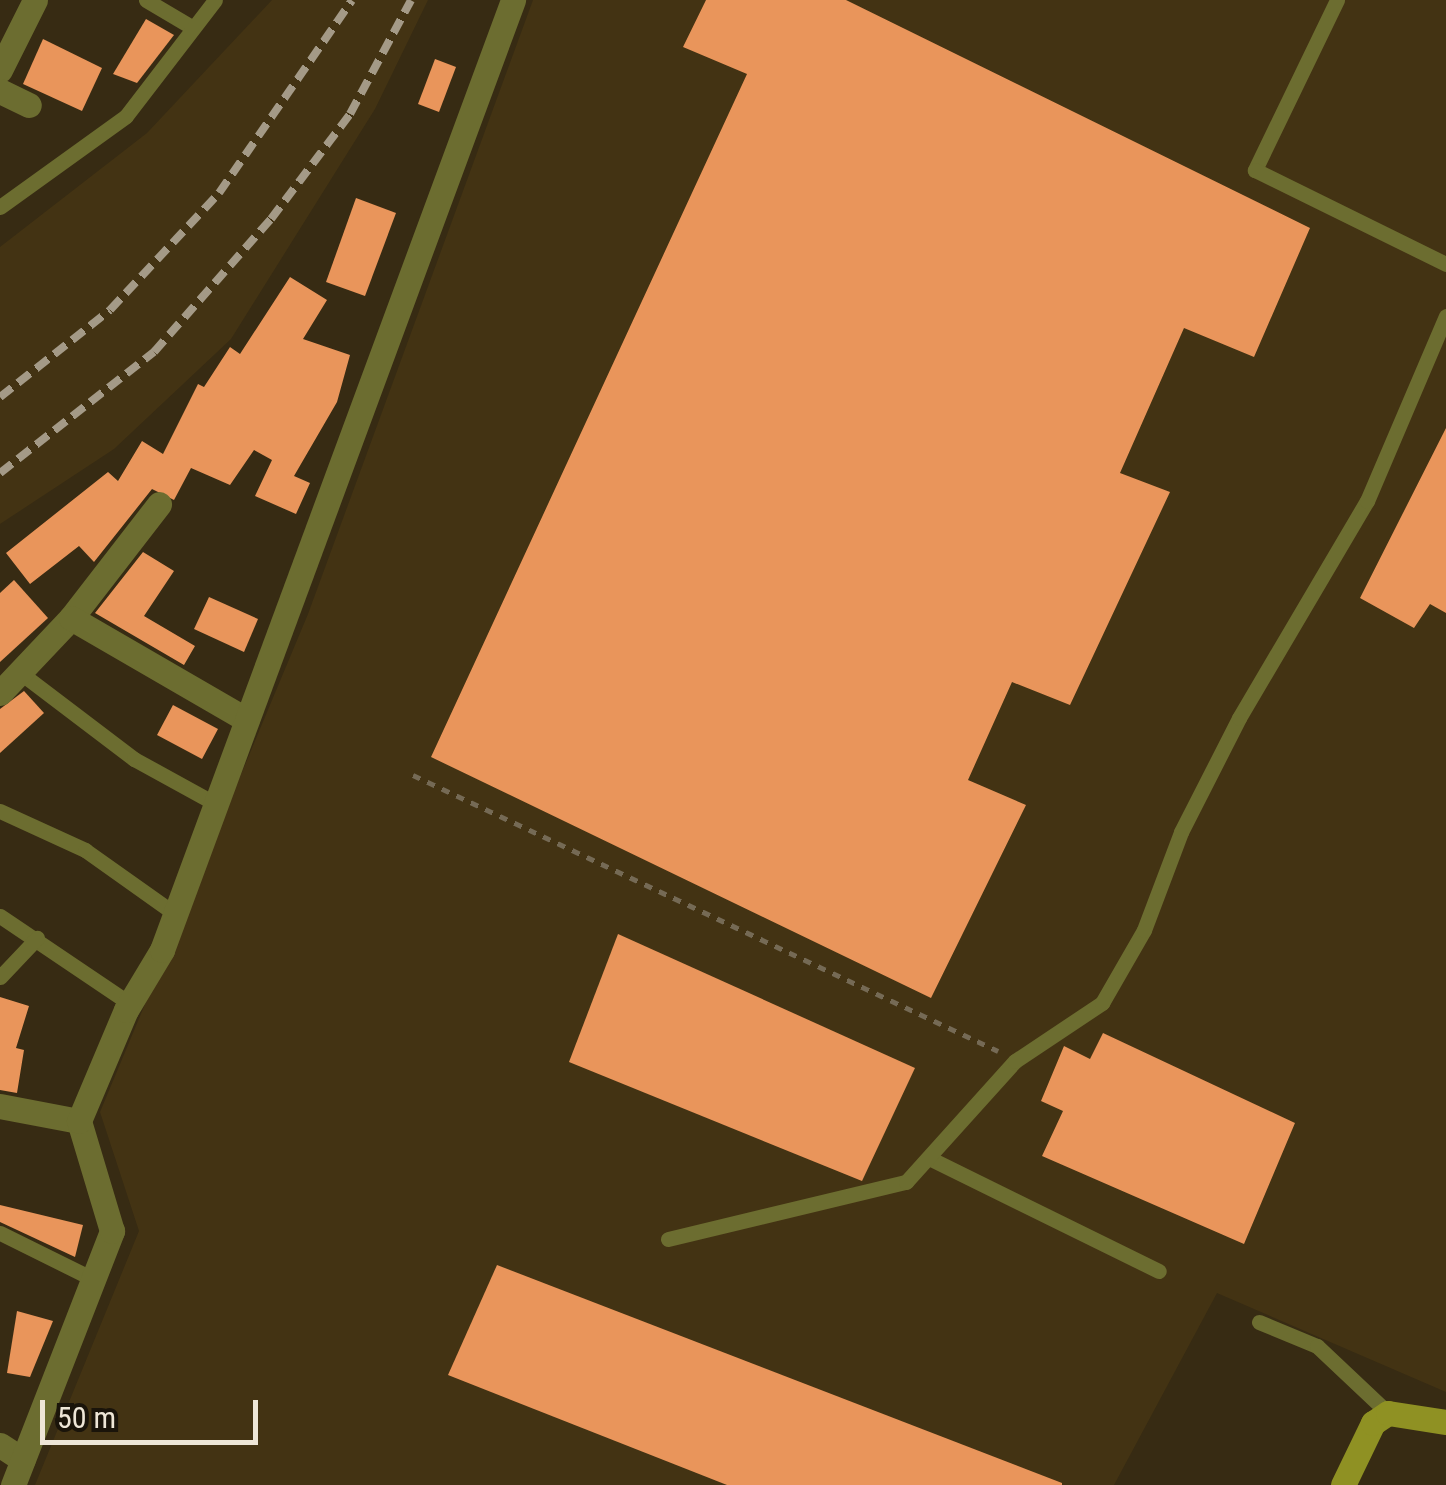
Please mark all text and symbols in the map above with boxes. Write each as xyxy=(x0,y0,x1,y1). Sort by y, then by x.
scale bar xyxy=(45,1380,262,1442)
text: 50 m xyxy=(57,1400,116,1435)

